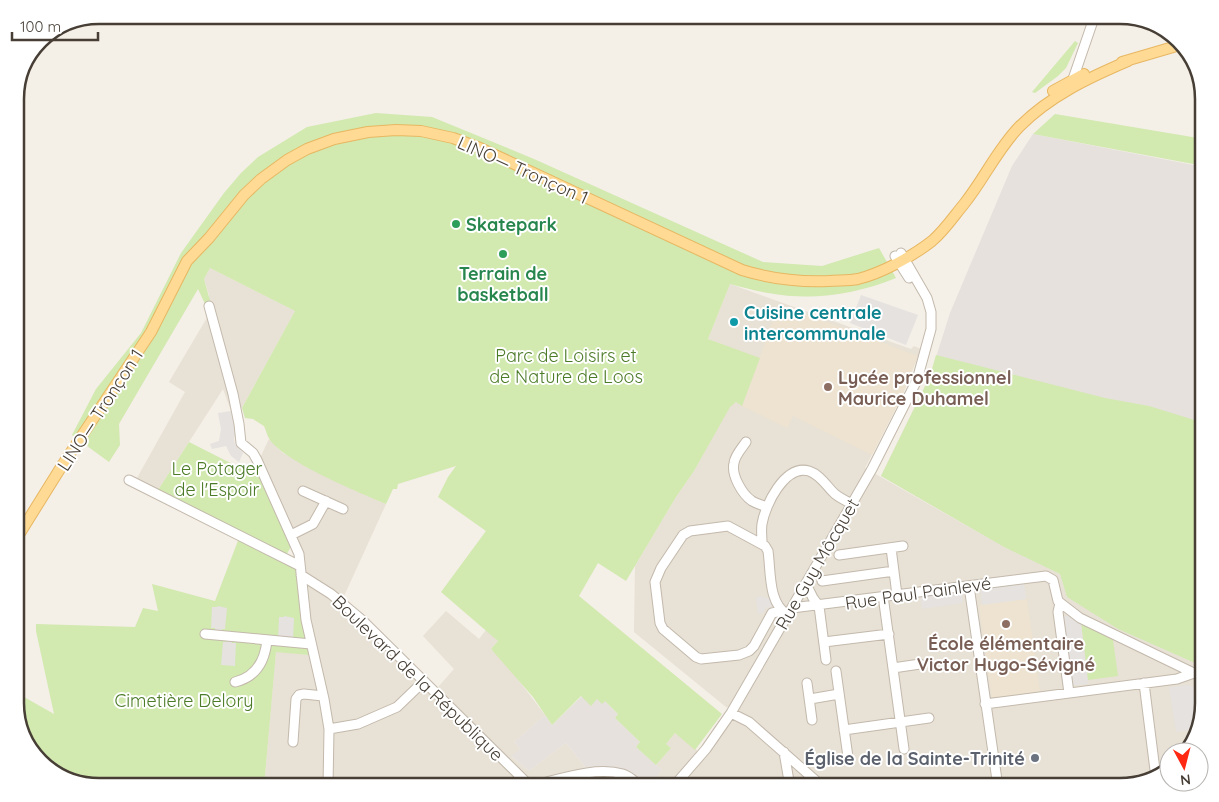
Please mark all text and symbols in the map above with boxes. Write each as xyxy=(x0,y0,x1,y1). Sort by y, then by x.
scale bar xyxy=(12,10,99,42)
text: 100 m xyxy=(20,17,61,36)
street label: LINO— Tronçon 1 xyxy=(454,131,592,209)
place label: Skatepark xyxy=(466,213,557,236)
marker: Skatepark xyxy=(450,218,462,230)
marker: Terrain de basketball xyxy=(497,248,509,260)
place label: Terrain de basketball xyxy=(457,262,549,306)
place label: Cuisine centrale intercommunale xyxy=(744,301,886,345)
marker: Cuisine centrale intercommunale xyxy=(728,316,740,328)
park label: Parc de Loisirs et de Nature de Loos xyxy=(489,344,643,388)
street label: LINO— Tronçon 1 xyxy=(52,345,148,475)
place label: Lycée professionnel Maurice Duhamel xyxy=(838,366,1012,410)
marker: Lycée professionnel Maurice Duhamel xyxy=(822,381,834,393)
park label: Le Potager de l'Espoir xyxy=(171,457,263,501)
street label: Rue Guy Môcquet xyxy=(770,494,864,634)
street label: Rue Paul Painlevé xyxy=(843,571,993,615)
street label: Boulevard de la République xyxy=(328,590,508,766)
marker: École élémentaire Victor Hugo-Sévigné xyxy=(1000,618,1012,630)
place label: École élémentaire Victor Hugo-Sévigné xyxy=(917,632,1095,676)
park label: Cimetière Delory xyxy=(114,689,254,712)
north arrow xyxy=(1159,742,1209,792)
place label: Église de la Sainte-Trinité xyxy=(804,747,1025,770)
marker: Église de la Sainte-Trinité xyxy=(1029,752,1041,764)
text: N xyxy=(1179,770,1192,789)

